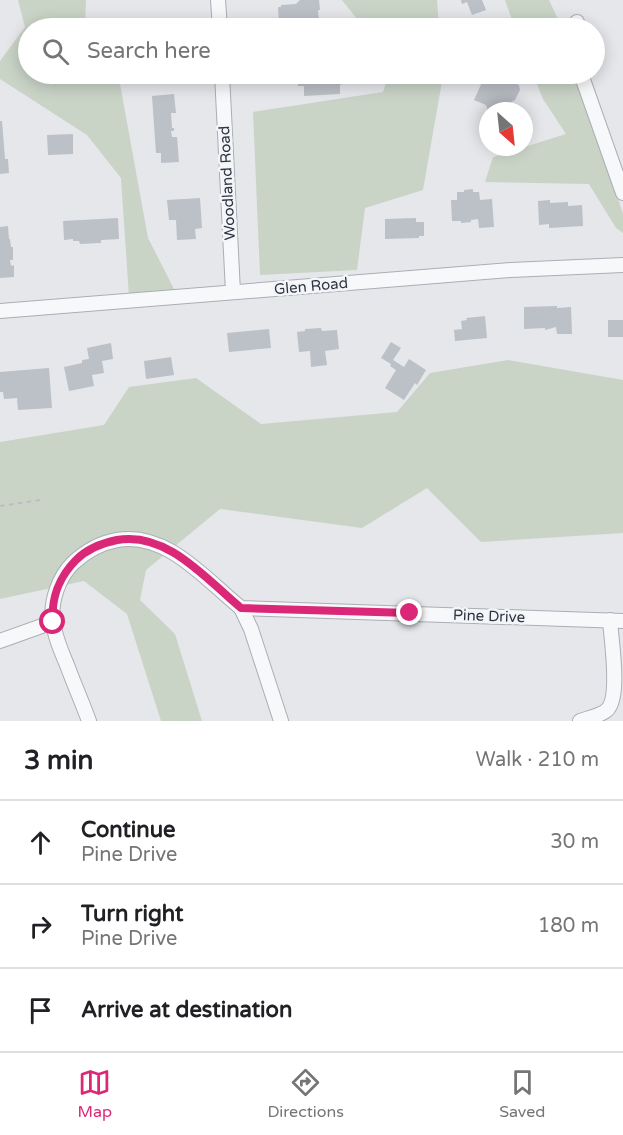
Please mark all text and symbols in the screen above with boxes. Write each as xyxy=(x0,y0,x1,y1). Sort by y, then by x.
search box xyxy=(18,18,605,84)
icon: search xyxy=(39,35,72,68)
text: Search here xyxy=(87,38,211,64)
north arrow xyxy=(479,102,533,156)
street label: Woodland Road xyxy=(215,125,239,241)
street label: Glen Road xyxy=(273,274,349,298)
route end xyxy=(396,599,422,625)
street label: Pine Drive xyxy=(453,606,525,626)
route start xyxy=(39,608,65,634)
text: 3 min xyxy=(24,745,93,776)
text: Walk · 210 m xyxy=(476,748,599,772)
text: Continue xyxy=(81,817,176,843)
icon: ahead xyxy=(24,826,57,859)
text: 30 m xyxy=(550,830,599,854)
text: Pine Drive xyxy=(81,843,177,867)
text: Turn right xyxy=(81,901,183,927)
icon: right xyxy=(24,910,57,943)
text: 180 m xyxy=(538,914,599,938)
text: Pine Drive xyxy=(81,927,177,951)
icon: arrive xyxy=(24,994,57,1027)
text: Arrive at destination xyxy=(81,997,292,1023)
tab: Map xyxy=(78,1066,112,1122)
tab: Directions xyxy=(267,1066,344,1122)
tab: Saved xyxy=(499,1066,545,1122)

